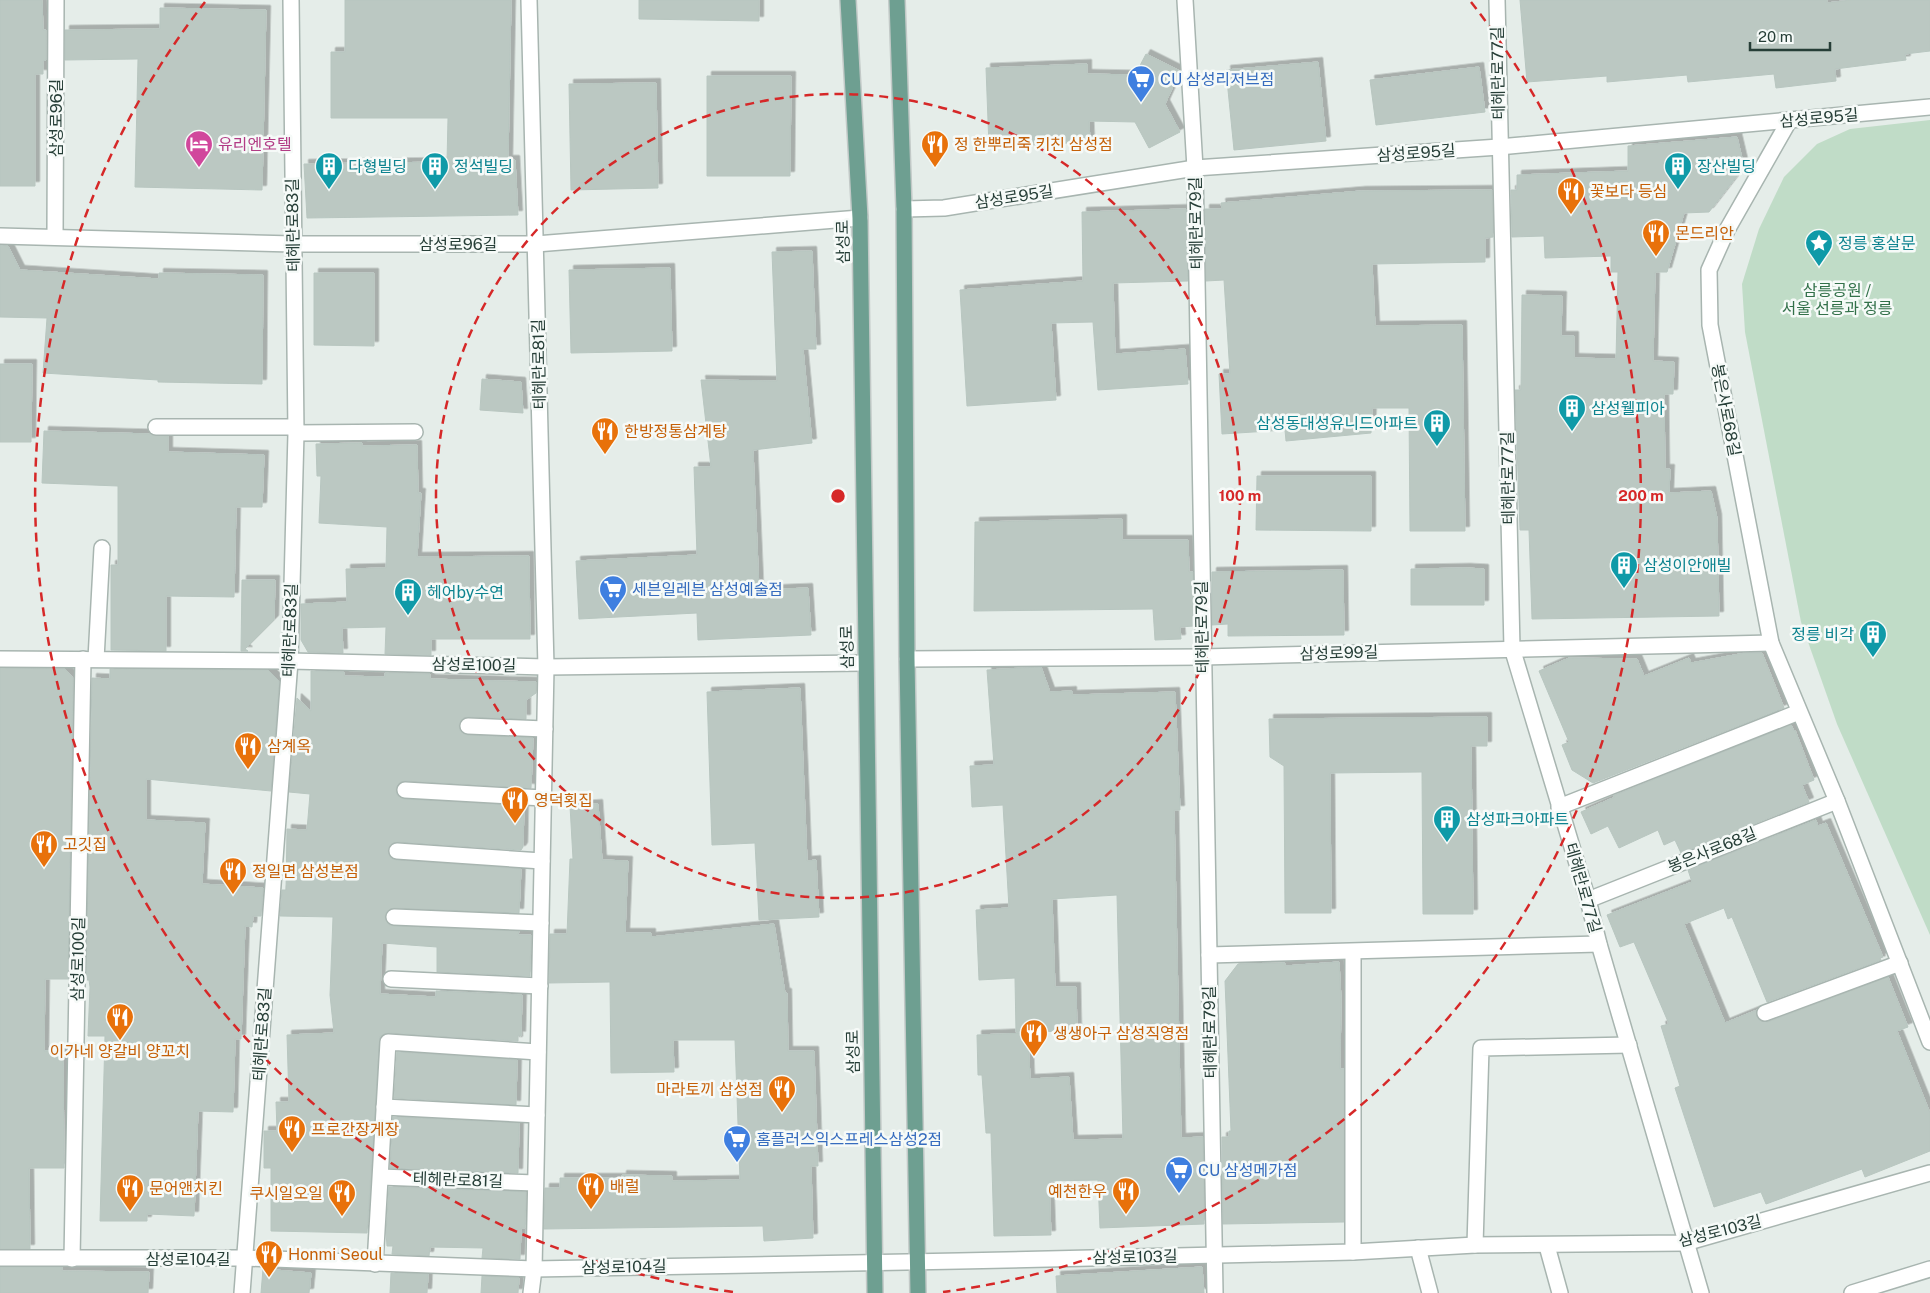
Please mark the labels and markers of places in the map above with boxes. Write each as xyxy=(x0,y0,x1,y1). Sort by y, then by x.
supermarket icon: CU 삼성리저브점 xyxy=(1126,64,1156,103)
place label: CU 삼성리저브점 xyxy=(1160,70,1274,89)
hotel icon: 유리엔호텔 xyxy=(184,129,214,168)
restaurant icon: 정 한뿌리죽 키친 삼성점 xyxy=(920,129,950,168)
place label: 유리엔호텔 xyxy=(218,135,292,154)
place label: 정 한뿌리죽 키친 삼성점 xyxy=(954,135,1113,154)
building icon: 다형빌딩 xyxy=(314,151,344,190)
building icon: 정석빌딩 xyxy=(420,151,450,190)
building icon: 장산빌딩 xyxy=(1663,151,1693,190)
place label: 다형빌딩 xyxy=(348,157,407,176)
place label: 정석빌딩 xyxy=(454,157,513,176)
place label: 장산빌딩 xyxy=(1697,157,1756,176)
restaurant icon: 꽃보다 등심 xyxy=(1556,176,1586,215)
place label: 꽃보다 등심 xyxy=(1590,182,1668,201)
restaurant icon: 몬드리안 xyxy=(1641,218,1671,257)
place label: 몬드리안 xyxy=(1675,224,1734,243)
place icon: 정릉 홍살문 xyxy=(1804,228,1834,267)
place label: 정릉 홍살문 xyxy=(1838,234,1916,253)
building icon: 삼성웰피아 xyxy=(1557,393,1587,432)
place label: 삼성웰피아 xyxy=(1591,399,1665,418)
building icon: 삼성동대성유니드아파트 xyxy=(1422,408,1452,447)
place label: 삼성동대성유니드아파트 xyxy=(1256,414,1418,433)
restaurant icon: 한방정통삼계탕 xyxy=(590,416,620,455)
place label: 한방정통삼계탕 xyxy=(624,422,727,441)
centre of rings xyxy=(829,487,847,505)
building icon: 삼성이안애빌 xyxy=(1609,550,1639,589)
place label: 삼성이안애빌 xyxy=(1643,556,1731,575)
supermarket icon: 세븐일레븐 삼성예술점 xyxy=(598,574,628,613)
building icon: 헤어by수연 xyxy=(393,577,423,616)
place label: 세븐일레븐 삼성예술점 xyxy=(632,580,783,599)
place label: 헤어by수연 xyxy=(427,583,504,602)
building icon: 정릉 비각 xyxy=(1858,619,1888,658)
place label: 정릉 비각 xyxy=(1791,625,1854,644)
restaurant icon: 삼계옥 xyxy=(233,731,263,770)
place label: 삼계옥 xyxy=(267,737,311,756)
restaurant icon: 영덕횟집 xyxy=(500,785,530,824)
place label: 영덕횟집 xyxy=(534,791,593,810)
building icon: 삼성파크아파트 xyxy=(1432,804,1462,843)
place label: 삼성파크아파트 xyxy=(1466,810,1569,829)
restaurant icon: 고깃집 xyxy=(29,829,59,868)
place label: 고깃집 xyxy=(63,835,107,854)
restaurant icon: 정일면 삼성본점 xyxy=(218,856,248,895)
place label: 정일면 삼성본점 xyxy=(252,862,359,881)
restaurant icon: 이가네 양갈비 양꼬치 xyxy=(105,1002,135,1041)
restaurant icon: 생생아구 삼성직영점 xyxy=(1019,1018,1049,1057)
place label: 생생아구 삼성직영점 xyxy=(1053,1024,1189,1043)
place label: 이가네 양갈비 양꼬치 xyxy=(50,1042,190,1061)
restaurant icon: 마라토끼 삼성점 xyxy=(767,1074,797,1113)
place label: 마라토끼 삼성점 xyxy=(656,1080,763,1099)
restaurant icon: 프로간장게장 xyxy=(277,1114,307,1153)
place label: 프로간장게장 xyxy=(311,1120,400,1139)
supermarket icon: 홈플러스익스프레스삼성2점 xyxy=(722,1124,752,1163)
place label: 홈플러스익스프레스삼성2점 xyxy=(756,1130,942,1149)
supermarket icon: CU 삼성메가점 xyxy=(1164,1155,1194,1194)
place label: CU 삼성메가점 xyxy=(1198,1161,1298,1180)
restaurant icon: 배럴 xyxy=(576,1171,606,1210)
restaurant icon: 문어앤치킨 xyxy=(115,1173,145,1212)
restaurant icon: 예천한우 xyxy=(1111,1176,1141,1215)
place label: 배럴 xyxy=(610,1177,639,1196)
restaurant icon: 쿠시일오일 xyxy=(327,1178,357,1217)
place label: 문어앤치킨 xyxy=(149,1179,223,1198)
place label: 예천한우 xyxy=(1048,1182,1107,1201)
place label: 쿠시일오일 xyxy=(249,1184,323,1203)
restaurant icon: Honmi Seoul xyxy=(254,1239,284,1278)
place label: Honmi Seoul xyxy=(288,1245,383,1264)

